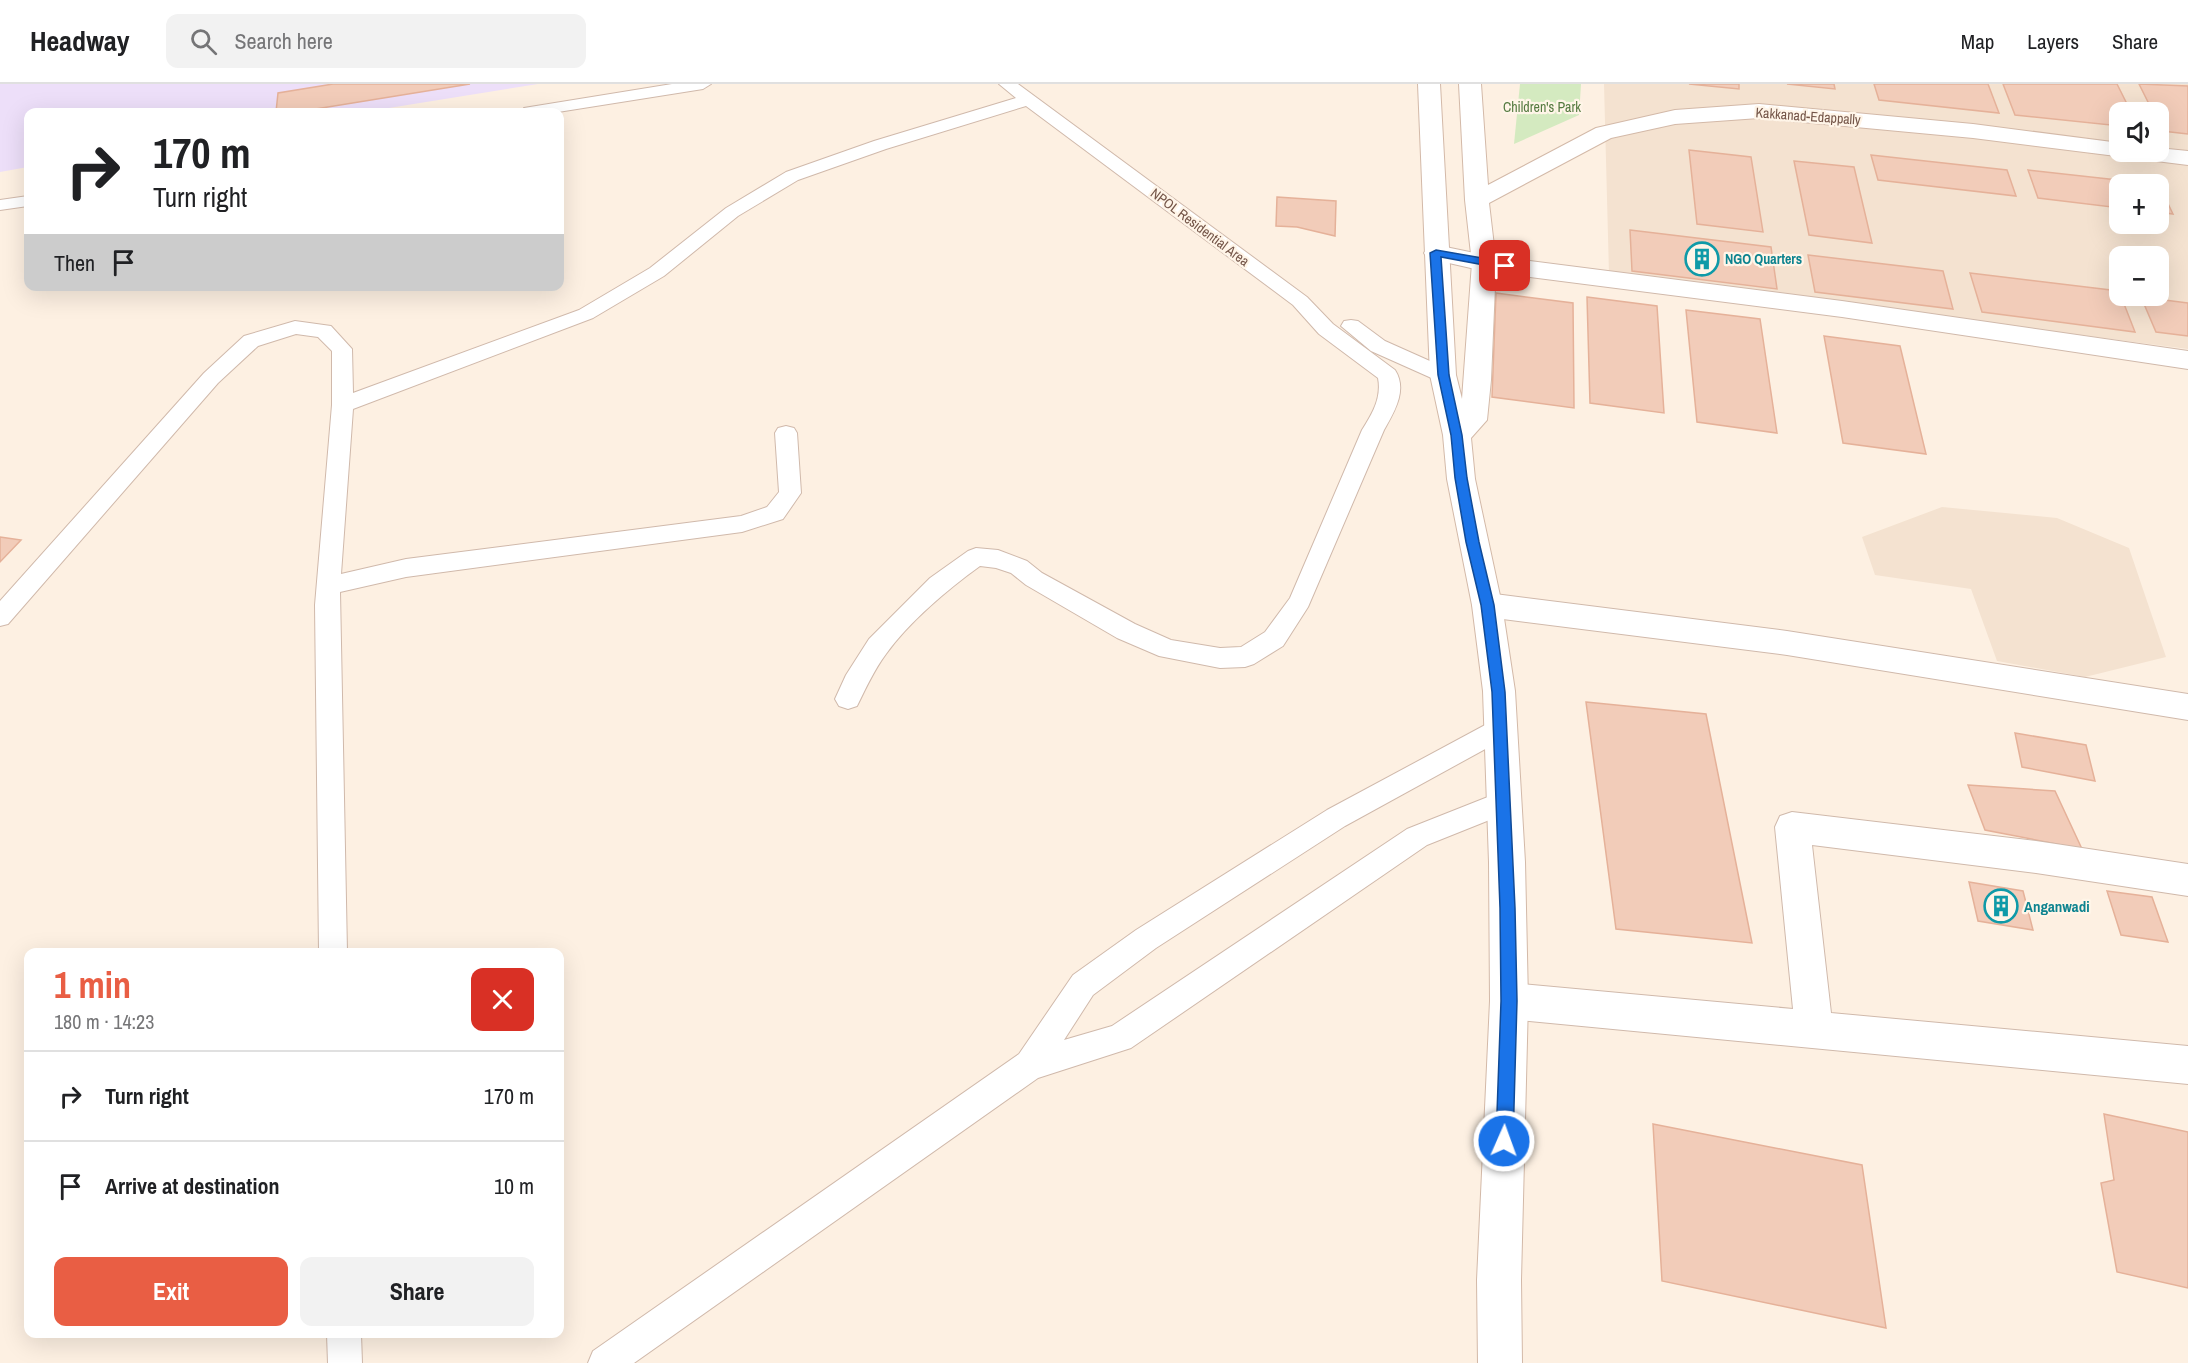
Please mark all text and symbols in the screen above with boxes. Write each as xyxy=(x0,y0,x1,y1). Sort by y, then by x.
search box xyxy=(166,14,586,68)
text: Headway xyxy=(30,22,130,60)
icon: search xyxy=(187,25,220,58)
text: Search here xyxy=(235,26,333,56)
text: Map xyxy=(1961,27,1994,56)
text: Layers xyxy=(2027,27,2079,56)
text: Share xyxy=(2112,27,2158,56)
park label: Children's Park xyxy=(1503,98,1581,116)
map controls xyxy=(2109,102,2169,306)
button: sound xyxy=(2109,102,2169,162)
street label: Kakkanad-Edappally xyxy=(1755,103,1861,129)
text: 170 m xyxy=(153,125,251,181)
icon: right xyxy=(54,132,132,210)
button: + xyxy=(2109,174,2169,234)
text: Turn right xyxy=(153,179,247,215)
street label: NPOL Residential Area xyxy=(1147,184,1253,270)
pin xyxy=(1479,240,1530,291)
building icon: NGO Quarters xyxy=(1684,241,1720,277)
icon: arrive xyxy=(107,246,140,279)
button: − xyxy=(2109,246,2169,306)
text: Then xyxy=(54,248,95,278)
icon: arrive xyxy=(1488,249,1521,282)
place label: NGO Quarters xyxy=(1725,250,1802,268)
building icon: Anganwadi xyxy=(1983,888,2019,924)
place label: Anganwadi xyxy=(2024,896,2090,917)
text: 1 min xyxy=(54,961,131,1009)
button: close xyxy=(471,968,534,1031)
text: 180 m · 14:23 xyxy=(54,1008,154,1035)
icon: right xyxy=(54,1080,87,1113)
text: Turn right xyxy=(105,1081,189,1111)
text: 170 m xyxy=(484,1081,534,1111)
position arrow xyxy=(1472,1109,1536,1173)
icon: arrive xyxy=(54,1170,87,1203)
text: Arrive at destination xyxy=(105,1171,279,1201)
text: 10 m xyxy=(494,1171,534,1201)
button: Exit xyxy=(54,1257,288,1326)
button: Share xyxy=(300,1257,534,1326)

